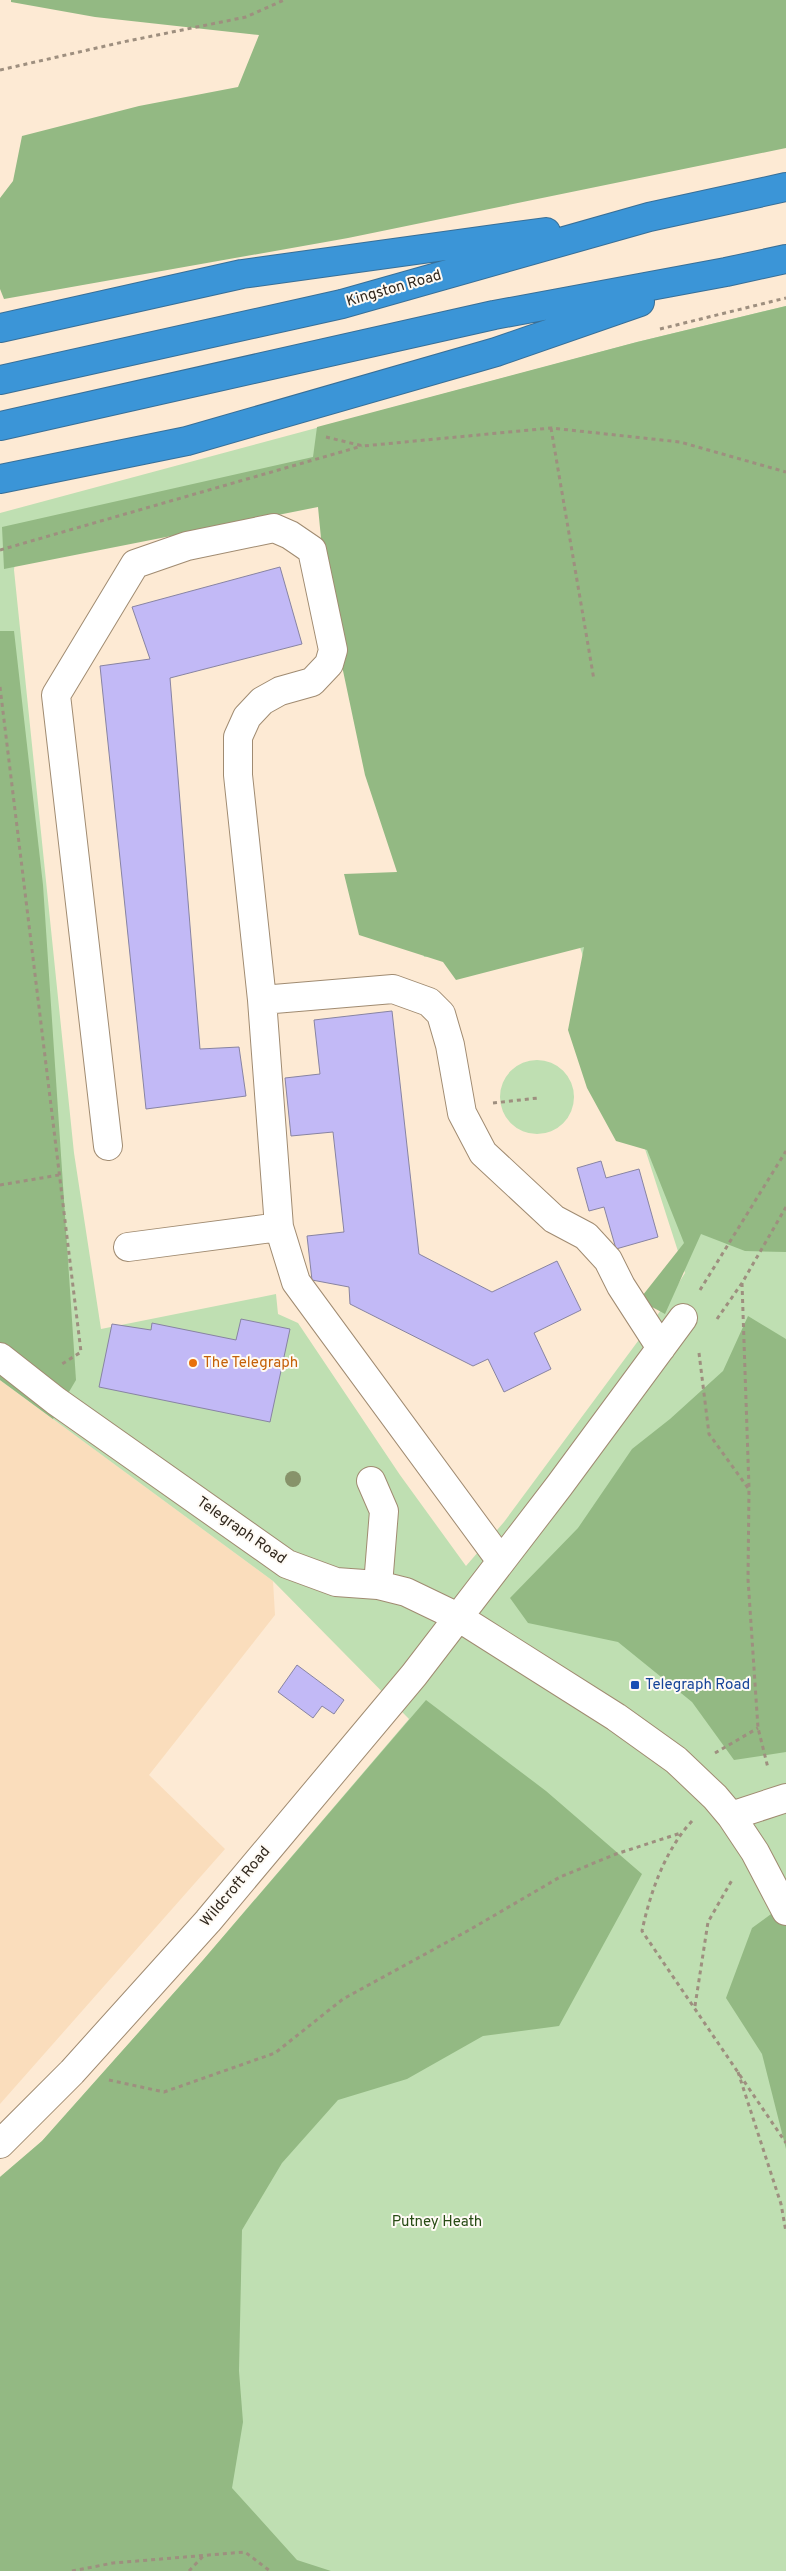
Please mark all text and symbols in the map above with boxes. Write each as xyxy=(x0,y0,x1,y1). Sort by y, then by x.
street label: Kingston Road xyxy=(344,266,444,312)
place label: The Telegraph xyxy=(203,1354,298,1373)
marker: The Telegraph xyxy=(187,1357,199,1369)
street label: Telegraph Road xyxy=(193,1493,289,1569)
place label: Telegraph Road xyxy=(645,1676,750,1695)
marker: Telegraph Road xyxy=(629,1679,641,1691)
street label: Wildcroft Road xyxy=(197,1843,275,1931)
park label: Putney Heath xyxy=(392,2213,482,2232)

